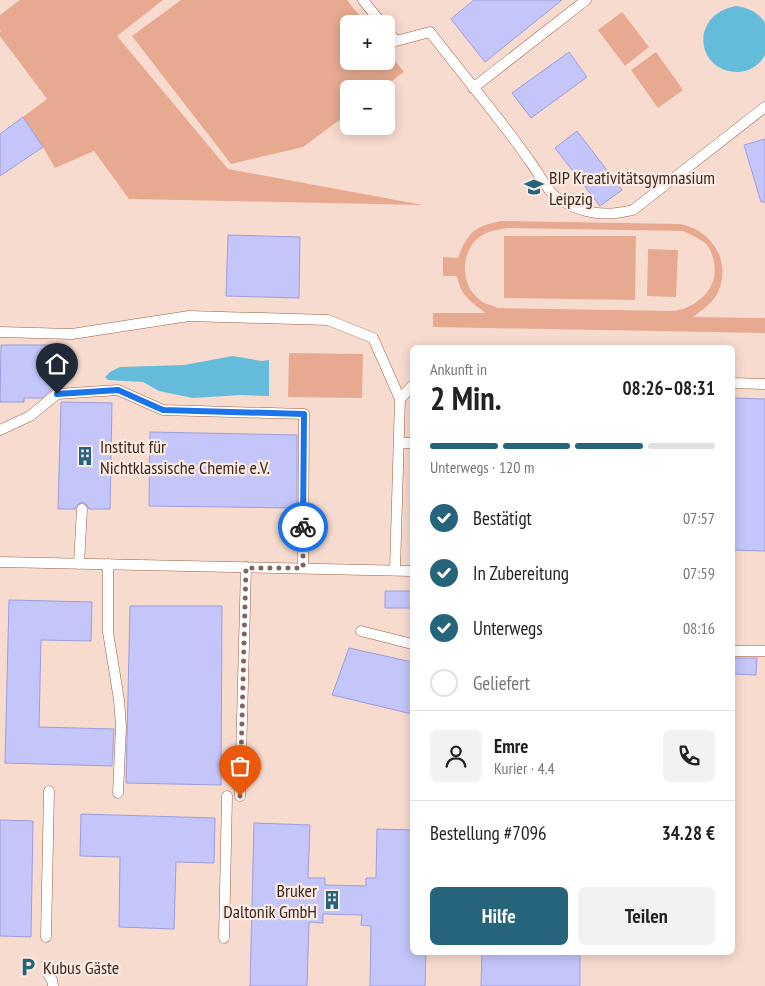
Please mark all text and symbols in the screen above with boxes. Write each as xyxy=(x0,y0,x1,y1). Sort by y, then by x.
map controls xyxy=(340,15,395,135)
button: + xyxy=(340,15,395,70)
button: − xyxy=(340,80,395,135)
place label: BIP Kreativitätsgymnasium Leipzig xyxy=(549,166,715,210)
school or university icon: BIP Kreativitätsgymnasium Leipzig xyxy=(523,176,545,198)
pin xyxy=(36,343,78,394)
icon: home xyxy=(43,350,71,378)
text: Ankunft in xyxy=(430,359,487,379)
text: 08:26–08:31 xyxy=(622,376,715,400)
text: 2 Min. xyxy=(430,377,501,419)
place label: Institut für Nichtklassische Chemie e.V. xyxy=(100,435,270,479)
building icon: Institut für Nichtklassische Chemie e.V. xyxy=(74,445,96,467)
text: Unterwegs · 120 m xyxy=(430,457,534,477)
courier xyxy=(278,502,328,552)
icon: check xyxy=(430,504,458,532)
text: Bestätigt xyxy=(473,506,532,530)
text: 07:57 xyxy=(683,508,715,528)
icon: bike xyxy=(289,513,317,541)
icon: check xyxy=(430,559,458,587)
text: In Zubereitung xyxy=(473,561,569,585)
text: 07:59 xyxy=(683,563,715,583)
icon: check xyxy=(430,614,458,642)
text: Unterwegs xyxy=(473,616,543,640)
text: 08:16 xyxy=(683,618,715,638)
text: Geliefert xyxy=(473,671,530,695)
button: person xyxy=(430,730,482,782)
button: phone xyxy=(663,730,715,782)
text: Emre xyxy=(494,734,528,758)
pin xyxy=(219,745,261,796)
icon: bag xyxy=(226,752,254,780)
text: Kurier · 4.4 xyxy=(494,758,555,778)
text: Bestellung #7096 xyxy=(430,821,547,845)
text: 34.28 € xyxy=(662,821,715,845)
place label: Bruker Daltonik GmbH xyxy=(223,879,317,923)
button: Hilfe xyxy=(430,887,568,945)
button: Teilen xyxy=(578,887,715,945)
building icon: Bruker Daltonik GmbH xyxy=(321,889,343,911)
parking icon: Kubus Gäste xyxy=(17,956,39,978)
place label: Kubus Gäste xyxy=(43,956,119,979)

